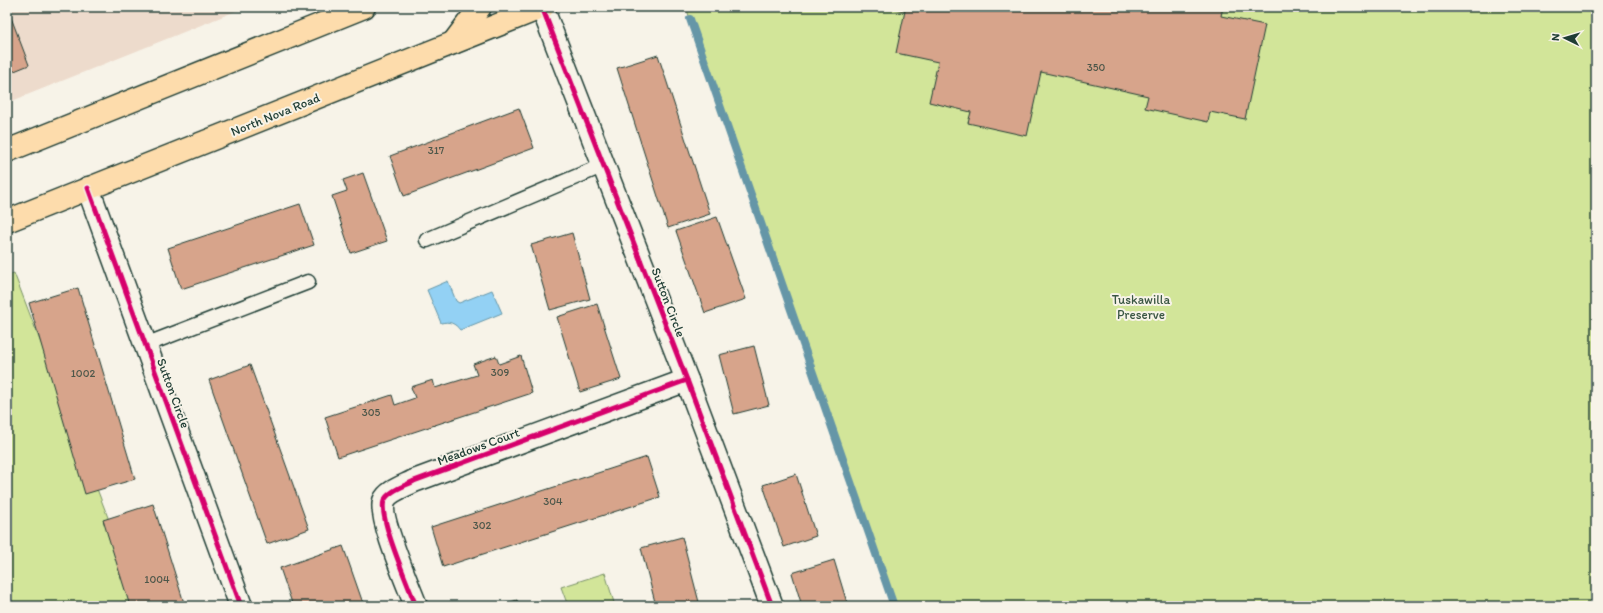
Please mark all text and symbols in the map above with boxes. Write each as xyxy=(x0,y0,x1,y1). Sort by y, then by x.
north arrow xyxy=(1545,18,1585,58)
text: N xyxy=(1549,33,1562,41)
house number: 350 xyxy=(1087,61,1105,74)
street label: North Nova Road xyxy=(229,90,322,139)
house number: 317 xyxy=(428,144,445,157)
street label: Sutton Circle xyxy=(648,265,689,339)
park label: Tuskawilla Preserve xyxy=(1112,292,1171,322)
street label: Sutton Circle xyxy=(154,356,193,430)
house number: 309 xyxy=(491,366,510,379)
house number: 1002 xyxy=(71,367,95,380)
house number: 305 xyxy=(362,406,380,419)
street label: Meadows Court xyxy=(435,425,521,468)
house number: 304 xyxy=(543,495,563,508)
house number: 302 xyxy=(473,519,491,532)
house number: 1004 xyxy=(144,573,170,586)

